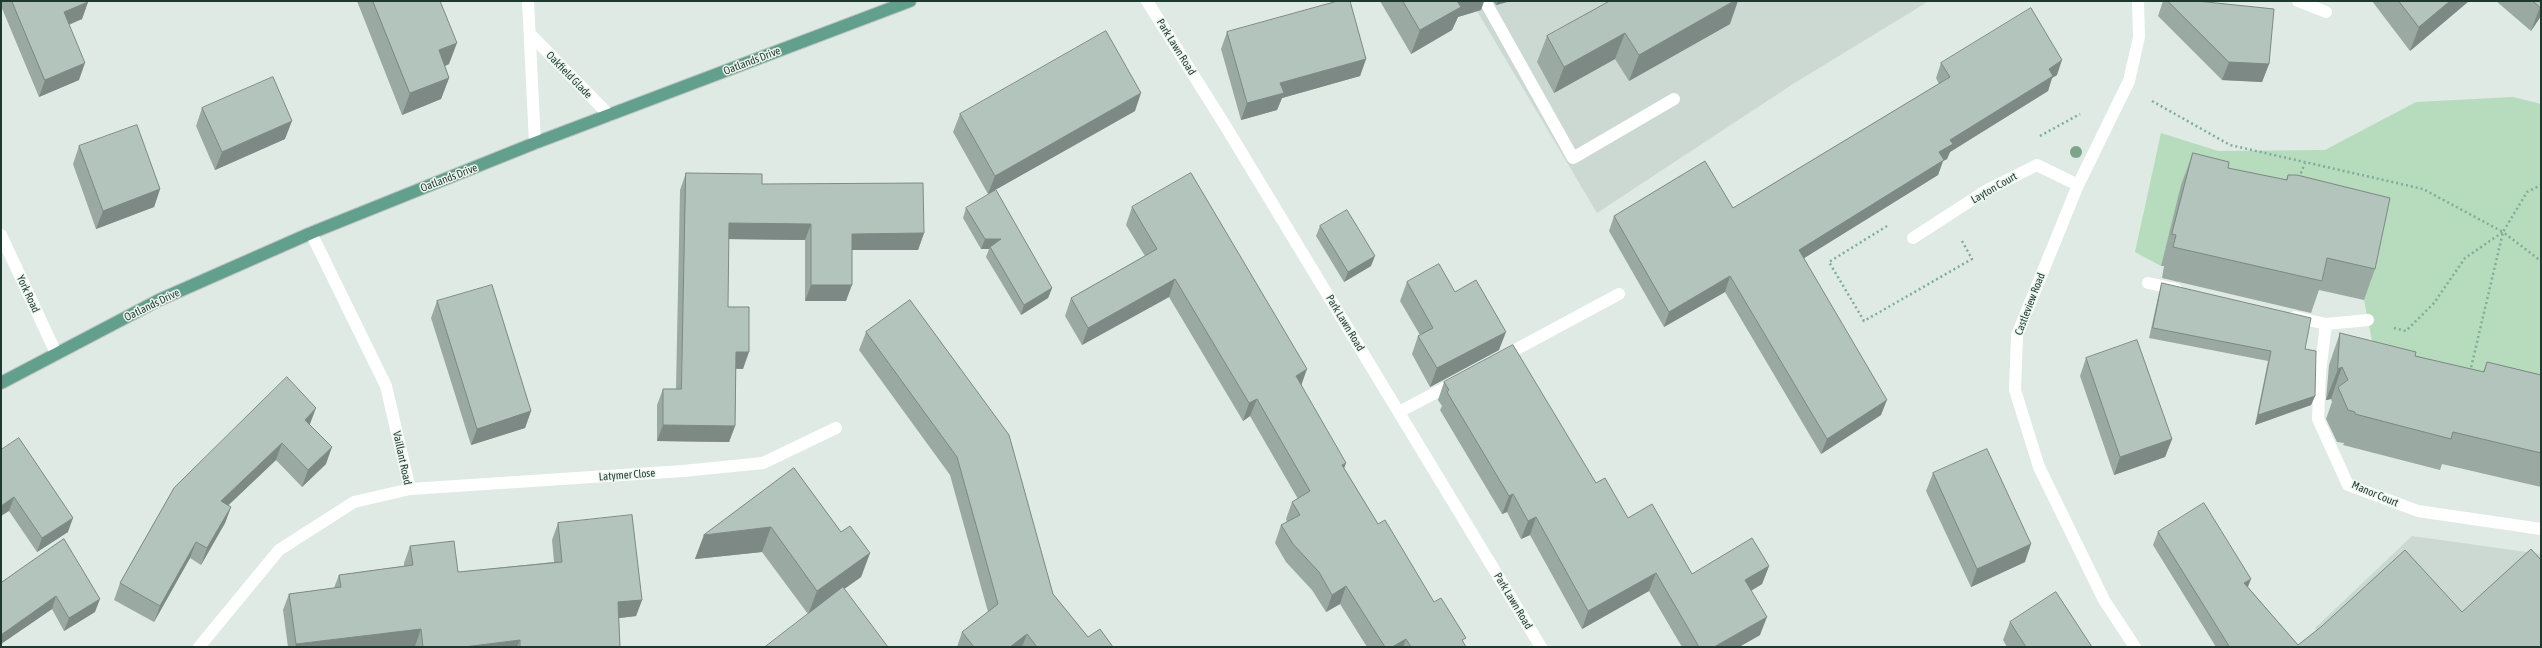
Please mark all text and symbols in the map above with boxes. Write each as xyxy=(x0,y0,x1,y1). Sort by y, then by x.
street label: Park Lawn Road xyxy=(1154,17,1198,77)
street label: Oatlands Drive xyxy=(722,44,782,78)
street label: Oakfield Glade xyxy=(543,49,595,101)
street label: Oatlands Drive xyxy=(419,161,479,195)
street label: Layton Court xyxy=(1969,170,2019,206)
street label: Castleview Road xyxy=(2012,271,2048,337)
street label: York Road xyxy=(14,273,42,315)
street label: Oatlands Drive xyxy=(122,286,182,324)
street label: Park Lawn Road xyxy=(1323,292,1367,354)
street label: Vaillant Road xyxy=(390,430,414,486)
street label: Latymer Close xyxy=(598,466,656,484)
street label: Manor Court xyxy=(2350,478,2400,510)
street label: Park Lawn Road xyxy=(1491,570,1535,632)

